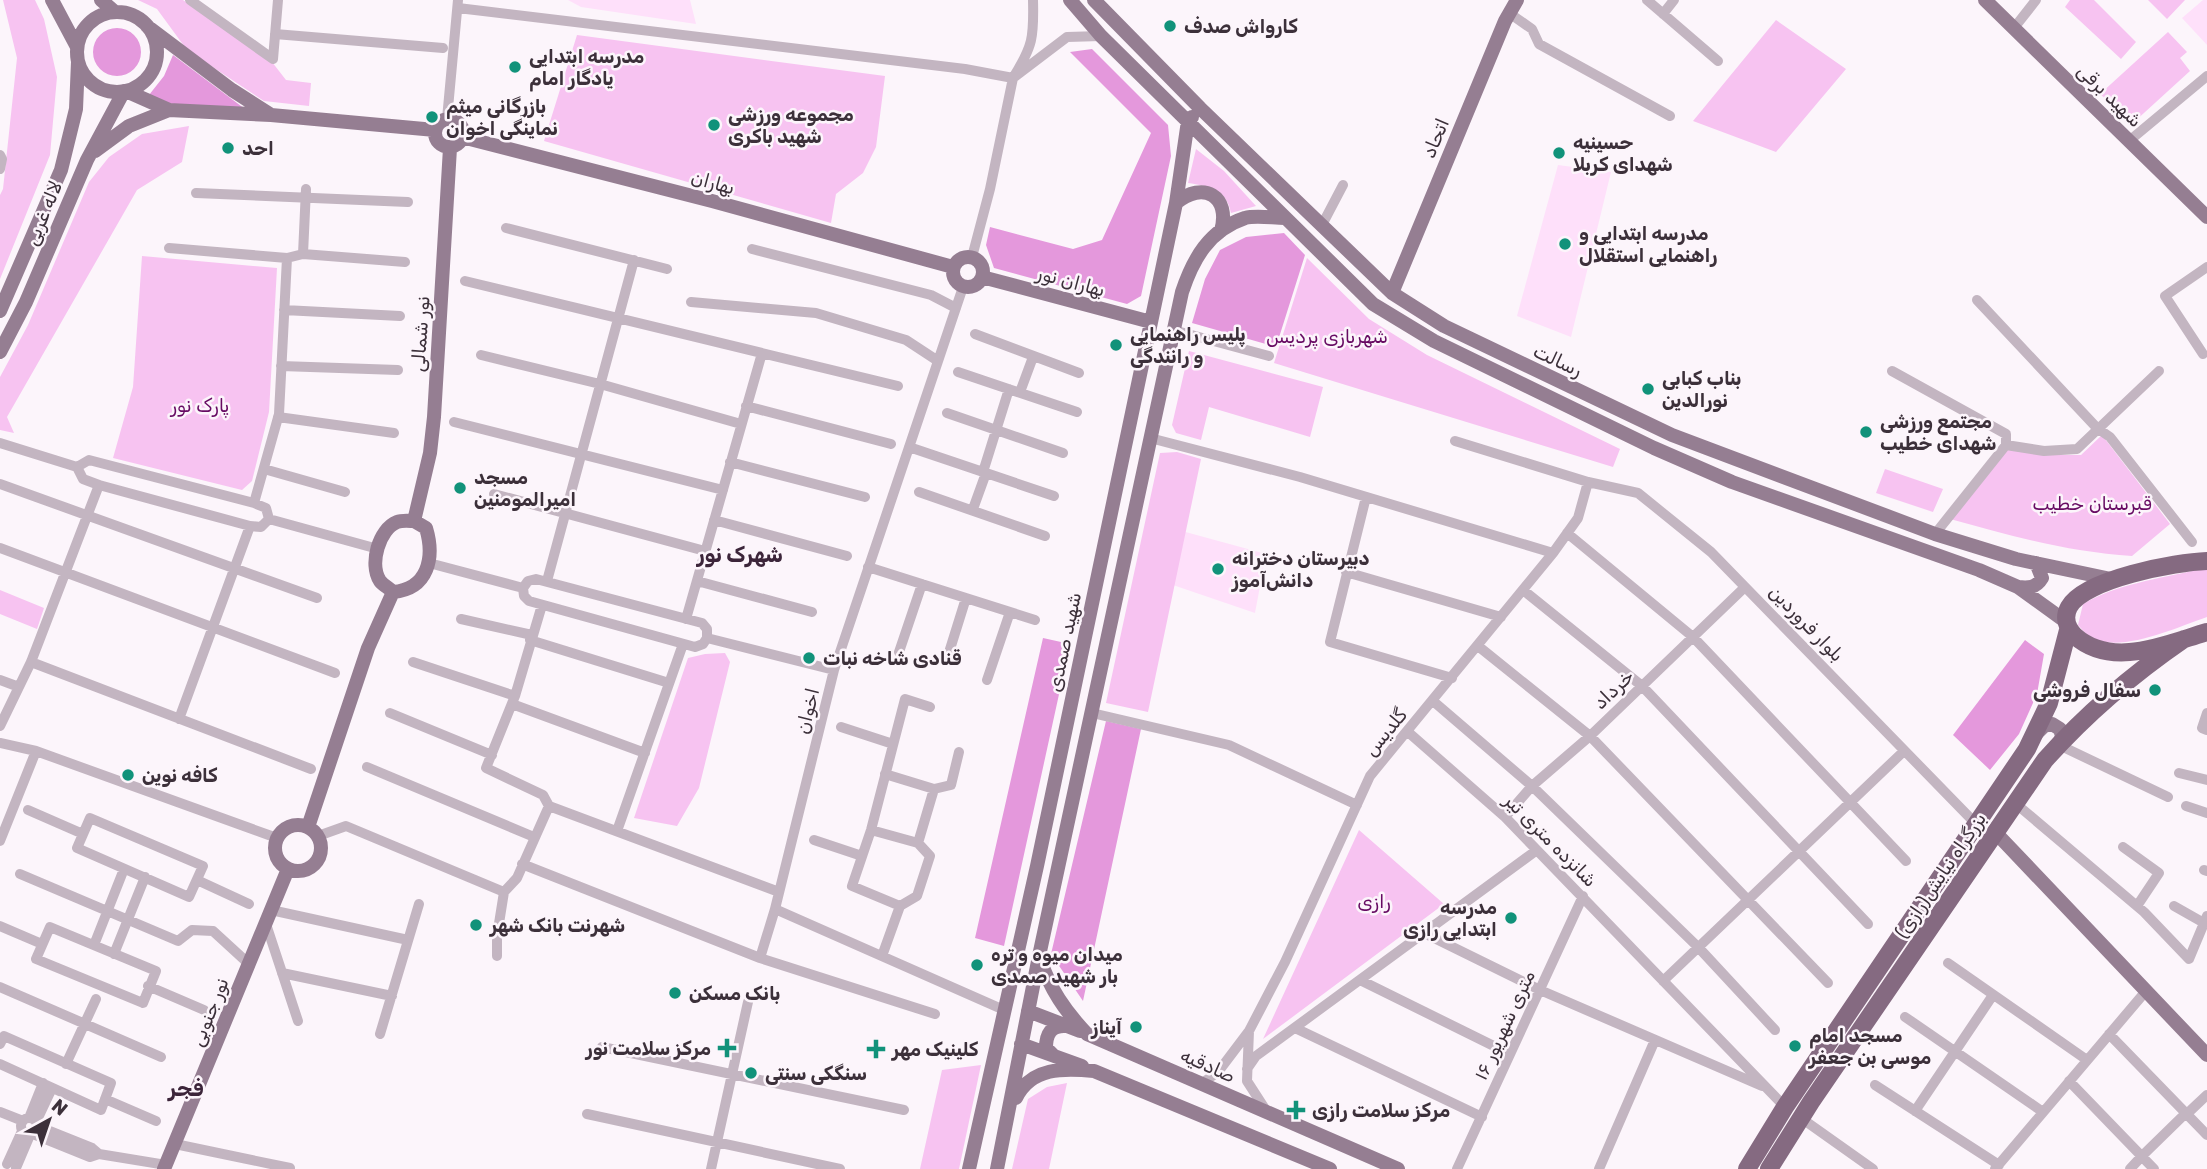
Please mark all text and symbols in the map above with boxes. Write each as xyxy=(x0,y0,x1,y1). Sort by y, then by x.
place label: کارواش صدف xyxy=(1184,15,1298,38)
marker: کارواش صدف xyxy=(1162,18,1178,34)
place label: مدرسه ابتدایی یادگار امام xyxy=(529,45,644,92)
marker: مدرسه ابتدایی یادگار امام xyxy=(507,59,523,75)
street label: شهید برقی xyxy=(2072,59,2147,132)
place label: بازرگانی میثم نماینگی اخوان xyxy=(446,95,558,140)
place label: مجموعه ورزشی شهید باکری xyxy=(728,103,854,148)
marker: بازرگانی میثم نماینگی اخوان xyxy=(424,109,440,125)
street label: اتحاد xyxy=(1417,115,1454,161)
marker: مجموعه ورزشی شهید باکری xyxy=(706,117,722,133)
place label: حسینیه شهدای کربلا xyxy=(1573,131,1673,176)
place label: احد xyxy=(242,137,274,160)
marker: احد xyxy=(220,140,236,156)
marker: حسینیه شهدای کربلا xyxy=(1551,145,1567,161)
street label: بهاران xyxy=(688,166,737,199)
street label: لاله غربی xyxy=(20,177,67,249)
place label: مدرسه ابتدایی و راهنمایی استقلال xyxy=(1579,222,1717,267)
marker: مدرسه ابتدایی و راهنمایی استقلال xyxy=(1557,236,1573,252)
street label: بهاران نور xyxy=(1033,261,1108,302)
street label: نور شمالی xyxy=(406,295,435,373)
place label: پلیس راهنمایی و رانندگی xyxy=(1130,323,1246,368)
park label: شهربازی پردیس xyxy=(1266,325,1388,350)
marker: پلیس راهنمایی و رانندگی xyxy=(1108,337,1124,353)
street label: رسالت xyxy=(1530,339,1586,382)
place label: بناب کبابی نورالدین xyxy=(1662,367,1741,412)
marker: بناب کبابی نورالدین xyxy=(1640,381,1656,397)
park label: پارک نور xyxy=(170,394,229,419)
place label: مجتمع ورزشی شهدای خطیب xyxy=(1880,410,1997,455)
marker: مجتمع ورزشی شهدای خطیب xyxy=(1858,424,1874,440)
place label: مسجد امیرالمومنین xyxy=(474,466,576,511)
marker: مسجد امیرالمومنین xyxy=(452,480,468,496)
park label: قبرستان خطیب xyxy=(2032,492,2152,515)
district label: شهرک نور xyxy=(695,542,783,568)
place label: دبیرستان دخترانه دانش‌آموز xyxy=(1231,547,1370,592)
marker: دبیرستان دخترانه دانش‌آموز xyxy=(1210,561,1226,577)
street label: بلوار فروردین xyxy=(1764,580,1849,666)
street label: شهید صمدی xyxy=(1043,590,1086,694)
place label: قنادی شاخه نبات xyxy=(823,647,962,670)
marker: قنادی شاخه نبات xyxy=(801,650,817,666)
street label: خرداد xyxy=(1588,665,1638,714)
place label: سفال فروشی xyxy=(2033,679,2141,702)
marker: سفال فروشی xyxy=(2147,682,2163,698)
street label: اخوان xyxy=(791,686,824,737)
street label: گلدیس xyxy=(1359,704,1412,761)
place label: کافه نوین xyxy=(142,764,218,787)
marker: کافه نوین xyxy=(120,767,136,783)
street label: شانزده متری تیر xyxy=(1499,788,1602,892)
street label: بزرگراه نیایش(رازی) xyxy=(1890,808,1991,943)
park label: رازی xyxy=(1357,890,1391,913)
place label: مدرسه ابتدایی رازی xyxy=(1403,896,1497,941)
marker: مدرسه ابتدایی رازی xyxy=(1503,910,1519,926)
place label: شهرنت بانک شهر xyxy=(489,914,625,937)
marker: شهرنت بانک شهر xyxy=(468,917,484,933)
place label: میدان میوه و تره بار شهید صمدی xyxy=(991,943,1123,988)
marker: میدان میوه و تره بار شهید صمدی xyxy=(969,957,985,973)
street label: ۱۶ متری شهریور xyxy=(1469,967,1540,1084)
street label: نور جنوبی xyxy=(185,974,234,1050)
place label: بانک مسکن xyxy=(689,982,780,1005)
marker: بانک مسکن xyxy=(667,985,683,1001)
place label: آیناز xyxy=(1091,1016,1122,1039)
marker: آیناز xyxy=(1128,1019,1144,1035)
place label: مسجد امام موسی بن جعفر xyxy=(1808,1024,1931,1069)
place label: مرکز سلامت نور xyxy=(585,1037,711,1060)
marker: مرکز سلامت نور xyxy=(717,1038,737,1058)
place label: کلینیک مهر xyxy=(891,1038,979,1061)
marker: مسجد امام موسی بن جعفر xyxy=(1787,1038,1803,1054)
marker: کلینیک مهر xyxy=(866,1039,886,1059)
street label: صادقیه xyxy=(1177,1043,1239,1088)
place label: سنگکی سنتی xyxy=(765,1062,867,1085)
marker: سنگکی سنتی xyxy=(743,1065,759,1081)
district label: فجر xyxy=(166,1076,204,1102)
north arrow xyxy=(14,1085,84,1155)
text: N xyxy=(47,1094,72,1121)
place label: مرکز سلامت رازی xyxy=(1312,1099,1450,1122)
marker: مرکز سلامت رازی xyxy=(1286,1100,1306,1120)

